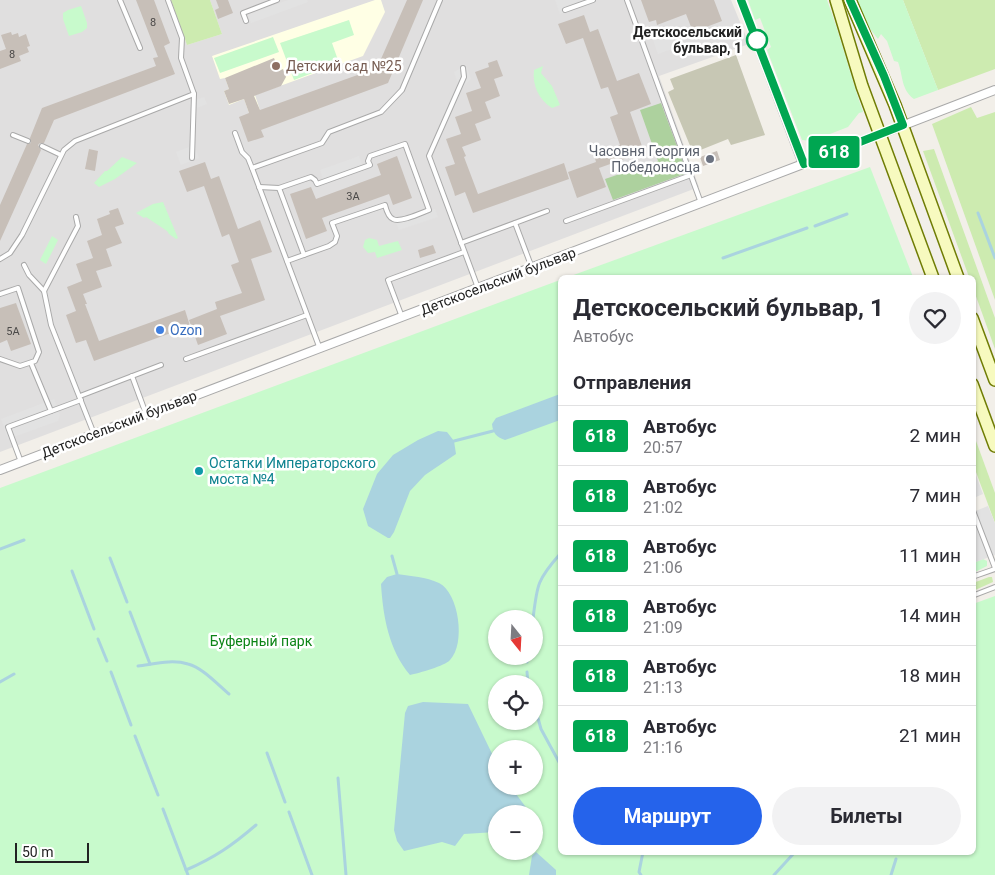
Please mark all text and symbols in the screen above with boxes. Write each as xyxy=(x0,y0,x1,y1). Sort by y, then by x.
house number: 8 xyxy=(150,16,156,29)
place label: Детскосельский бульвар, 1 xyxy=(633,24,742,56)
marker: Детскосельский бульвар, 1 xyxy=(746,29,768,51)
house number: 8 xyxy=(9,48,15,61)
place label: Детский сад №25 xyxy=(286,58,402,74)
marker: Детский сад №25 xyxy=(270,60,282,72)
line badge: 618 xyxy=(805,136,863,168)
text: 618 xyxy=(819,141,849,162)
place label: Часовня Георгия Победоносца xyxy=(589,143,700,175)
marker: Часовня Георгия Победоносца xyxy=(704,153,716,165)
house number: 3А xyxy=(346,190,361,203)
street label: Детскосельский бульвар xyxy=(418,244,578,318)
button: heart xyxy=(909,292,961,344)
text: Детскосельский бульвар, 1 xyxy=(573,294,884,322)
place label: Ozon xyxy=(170,322,202,338)
marker: Ozon xyxy=(154,324,166,336)
house number: 5А xyxy=(6,325,21,338)
text: Автобус xyxy=(573,327,634,346)
text: Отправления xyxy=(573,371,691,394)
street label: Детскосельский бульвар xyxy=(39,387,199,461)
text: Автобус xyxy=(643,415,717,438)
text: 2 мин xyxy=(910,424,961,447)
text: 618 xyxy=(585,425,616,446)
text: 20:57 xyxy=(643,438,683,457)
place label: Остатки Императорского моста №4 xyxy=(209,455,376,487)
marker: Остатки Императорского моста №4 xyxy=(193,465,205,477)
text: Автобус xyxy=(643,475,717,498)
text: 7 мин xyxy=(910,484,961,507)
text: 618 xyxy=(585,485,616,506)
text: 21:02 xyxy=(643,498,683,517)
text: Автобус xyxy=(643,535,717,558)
text: 11 мин xyxy=(899,544,961,567)
text: 618 xyxy=(585,545,616,566)
text: 21:06 xyxy=(643,558,683,577)
text: Автобус xyxy=(643,595,717,618)
text: 14 мин xyxy=(899,604,961,627)
text: 618 xyxy=(585,605,616,626)
north arrow xyxy=(488,610,542,665)
map controls xyxy=(488,610,543,860)
text: 21:09 xyxy=(643,618,683,637)
park label: Буферный парк xyxy=(210,633,313,649)
text: Автобус xyxy=(643,655,717,678)
text: 18 мин xyxy=(899,664,961,687)
text: 618 xyxy=(585,665,616,686)
button: locate xyxy=(488,675,543,730)
text: 21:13 xyxy=(643,678,683,697)
text: Автобус xyxy=(643,715,717,738)
text: 21 мин xyxy=(899,724,961,747)
text: 618 xyxy=(585,725,616,746)
text: 21:16 xyxy=(643,738,683,757)
button: + xyxy=(488,740,543,795)
button: Маршрут xyxy=(573,787,762,845)
button: Билеты xyxy=(772,787,961,845)
button: − xyxy=(488,805,543,860)
scale bar xyxy=(15,840,89,863)
text: 50 m xyxy=(22,844,54,860)

